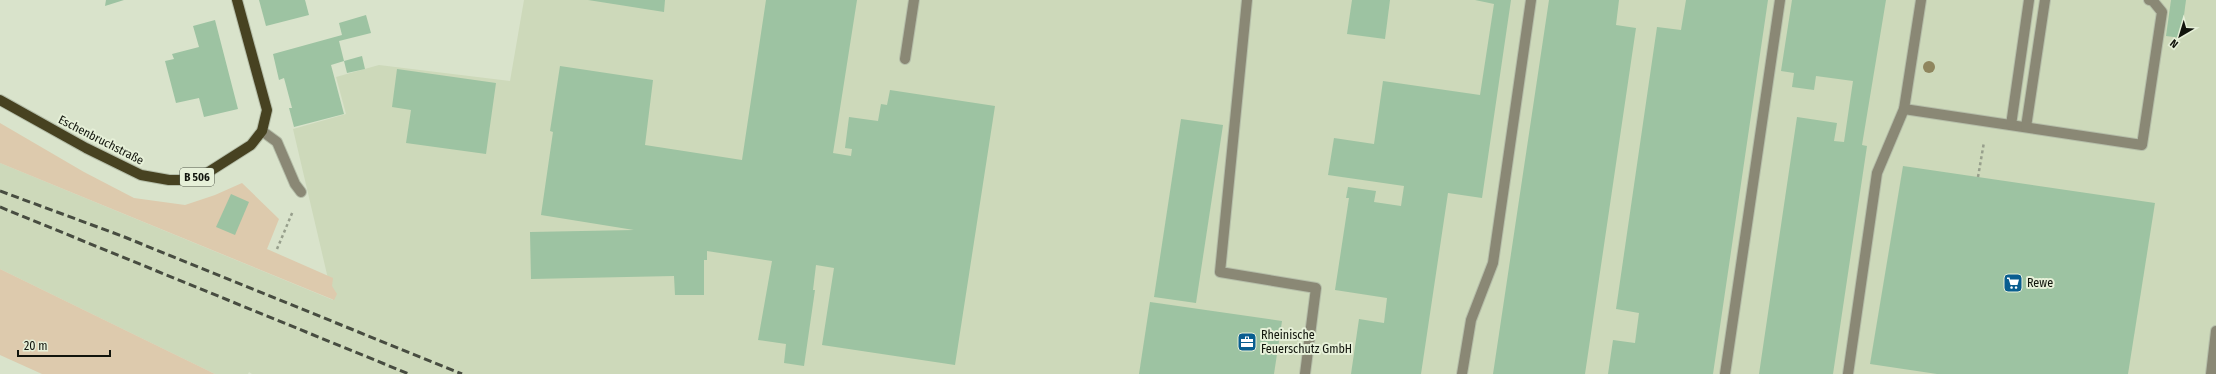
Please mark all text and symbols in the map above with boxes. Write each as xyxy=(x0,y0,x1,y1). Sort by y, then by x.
north arrow xyxy=(2160,16,2200,56)
text: N xyxy=(2168,36,2181,51)
street label: Eschenbruchstraße xyxy=(56,112,146,168)
road number: B 506 xyxy=(180,168,214,186)
supermarket icon: Rewe xyxy=(2002,272,2024,294)
place label: Rewe xyxy=(2027,276,2053,290)
place label: Rheinische Feuerschutz GmbH xyxy=(1261,328,1352,356)
office icon: Rheinische Feuerschutz GmbH xyxy=(1236,331,1258,353)
scale bar xyxy=(18,332,110,358)
text: 20 m xyxy=(24,339,48,353)

